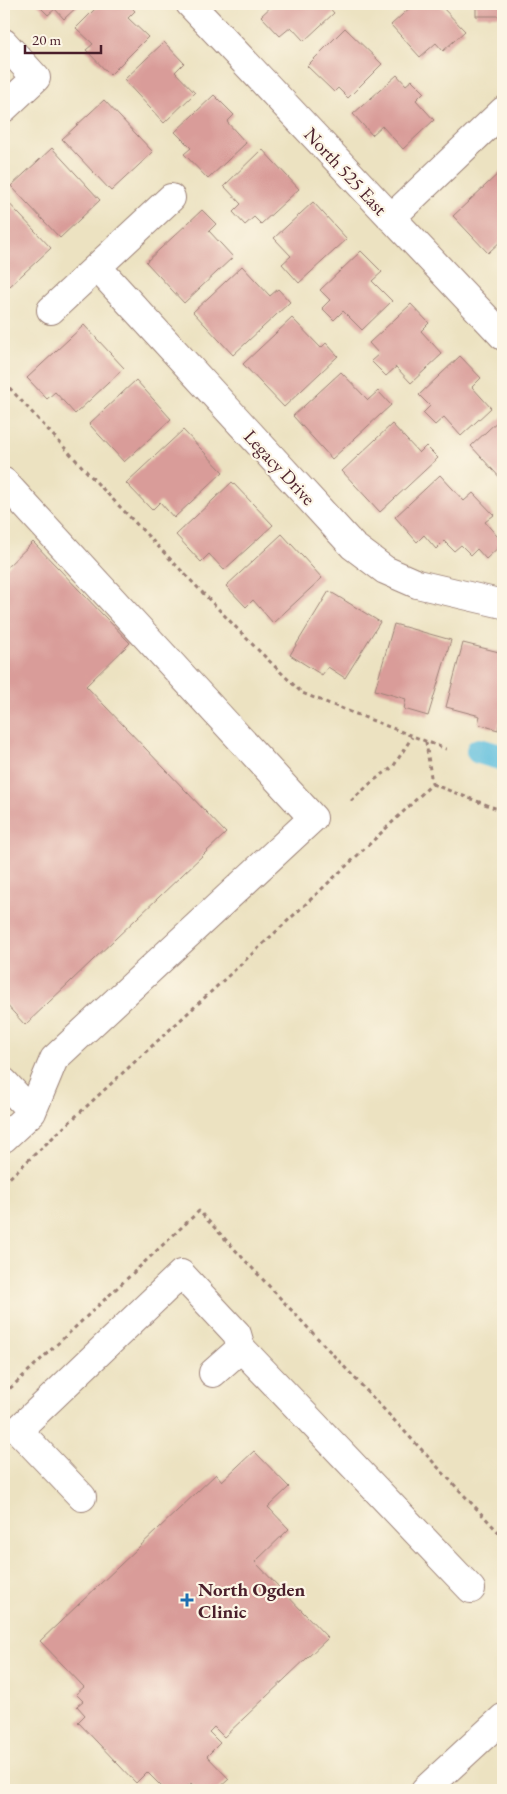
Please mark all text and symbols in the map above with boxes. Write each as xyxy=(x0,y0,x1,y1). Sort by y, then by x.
scale bar xyxy=(25,22,101,54)
text: 20 m xyxy=(32,30,61,49)
street label: North 525 East xyxy=(298,122,393,221)
street label: Legacy Drive xyxy=(238,424,321,510)
place label: North Ogden Clinic xyxy=(198,1577,305,1624)
marker: North Ogden Clinic xyxy=(180,1593,194,1607)

